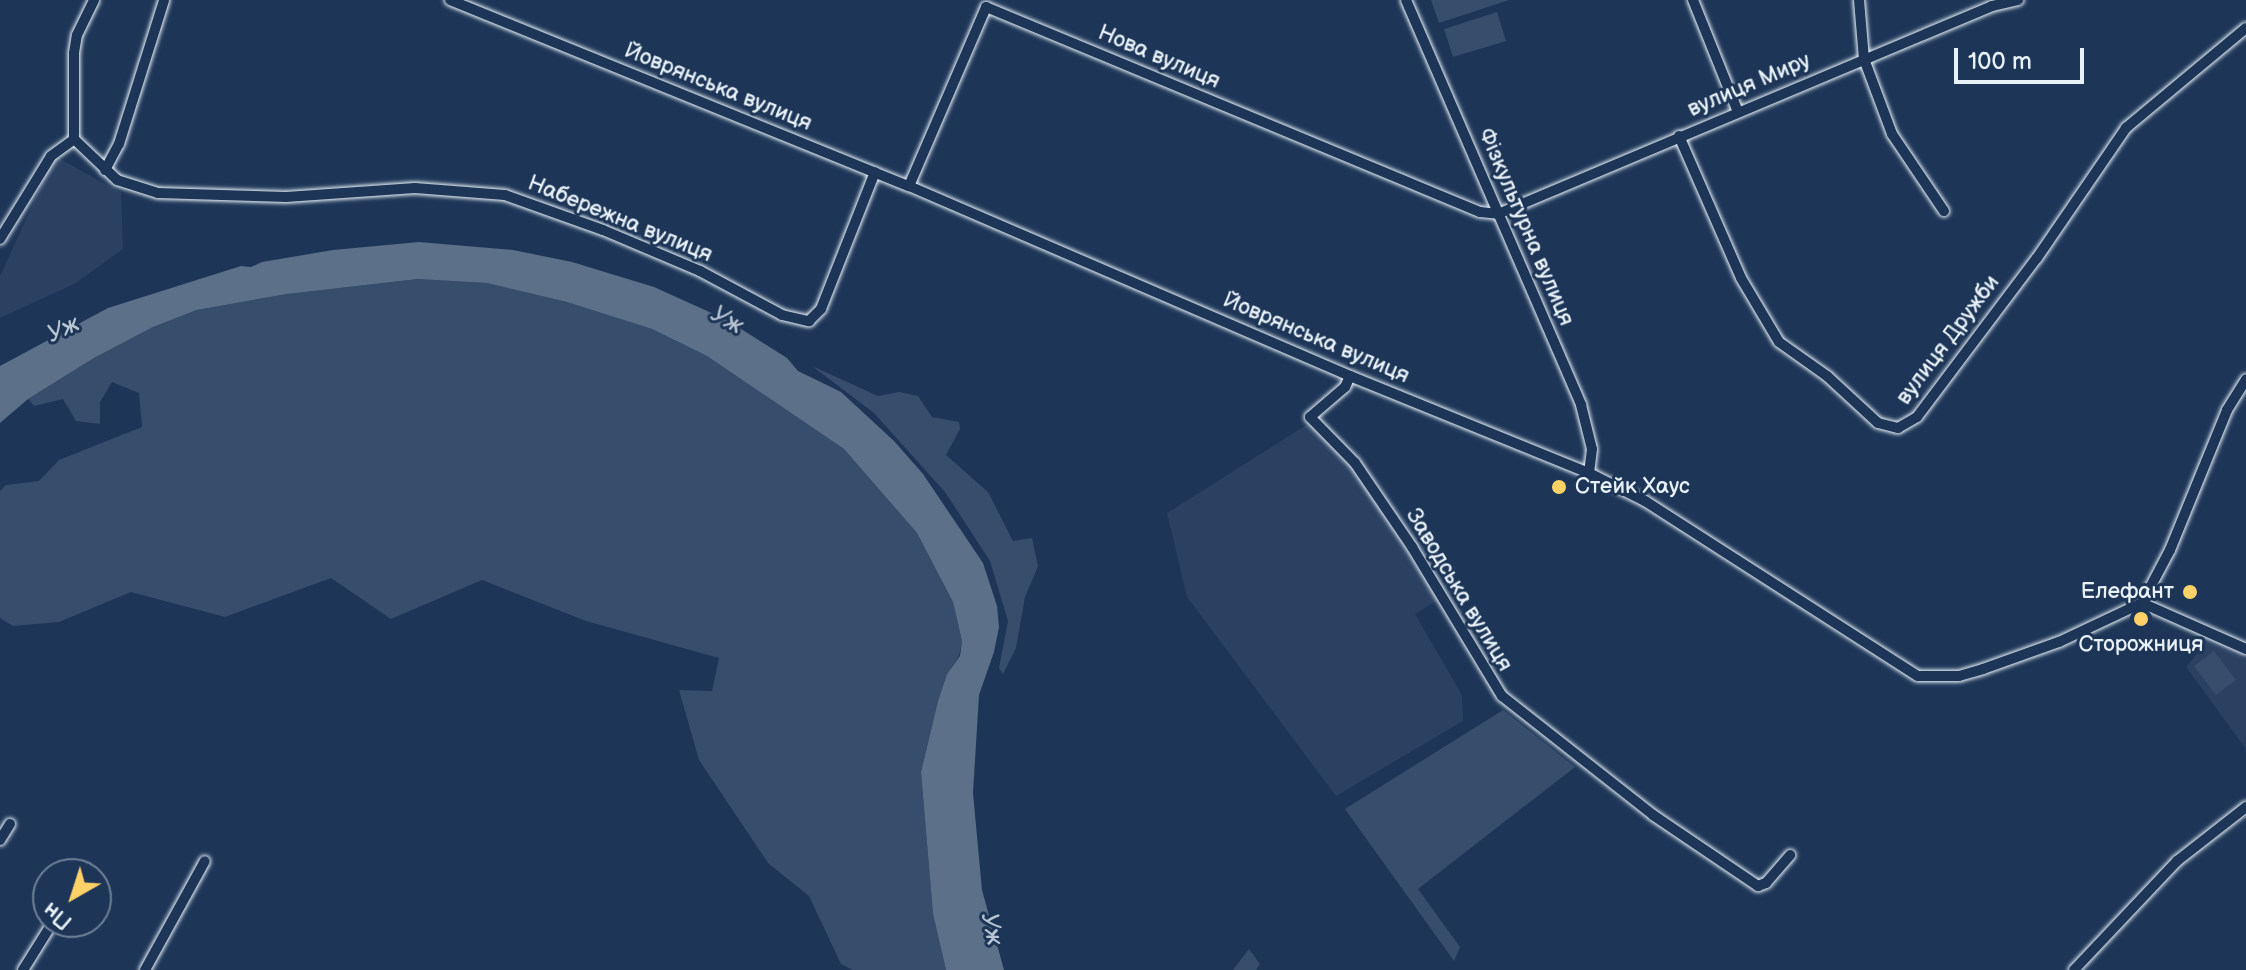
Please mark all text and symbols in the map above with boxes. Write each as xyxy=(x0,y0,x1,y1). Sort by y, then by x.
street label: Нова вулиця xyxy=(1094,19,1224,95)
scale bar xyxy=(1958,32,2088,82)
street label: Йоврянська вулиця xyxy=(620,37,816,137)
street label: вулиця Миру xyxy=(1684,47,1814,123)
text: 100 m xyxy=(1968,47,2032,76)
street label: Фізкультурна вулиця xyxy=(1472,124,1580,330)
street label: Набережна вулиця xyxy=(524,170,716,268)
street label: вулиця Дружби xyxy=(1891,270,2005,410)
street label: Йоврянська вулиця xyxy=(1219,287,1413,389)
water label: Уж xyxy=(706,300,748,340)
water label: Уж xyxy=(42,309,84,349)
place label: Стейк Хаус xyxy=(1575,474,1690,500)
marker: Стейк Хаус xyxy=(1550,478,1568,496)
street label: Заводська вулиця xyxy=(1400,504,1518,676)
place label: Елефант xyxy=(2081,579,2174,605)
marker: Елефант xyxy=(2181,583,2199,601)
marker: Сторожниця xyxy=(2132,610,2150,628)
place label: Сторожниця xyxy=(2079,632,2203,658)
north arrow xyxy=(32,858,112,938)
text: Пн xyxy=(38,896,78,935)
water label: Уж xyxy=(975,910,1009,948)

